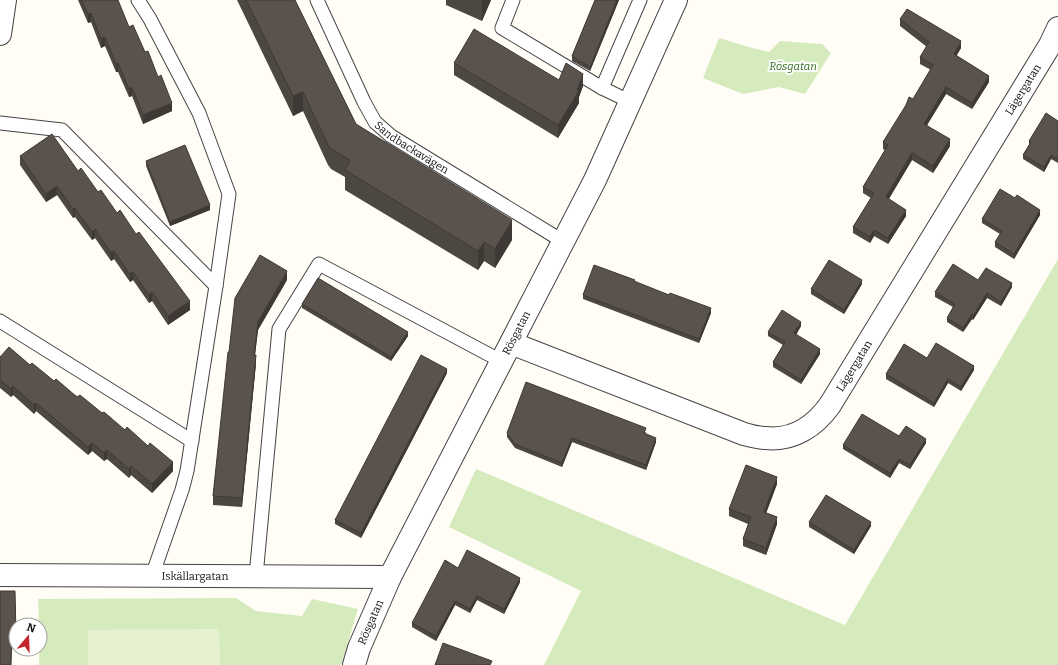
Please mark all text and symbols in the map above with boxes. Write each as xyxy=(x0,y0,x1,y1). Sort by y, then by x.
park label: Rösgatan xyxy=(769,60,817,73)
street label: Lägergatan xyxy=(1002,61,1043,117)
street label: Sandbackavägen xyxy=(372,118,451,176)
street label: Rösgatan xyxy=(499,309,533,357)
street label: Lägergatan xyxy=(833,338,874,394)
street label: Iskällargatan xyxy=(162,569,228,583)
street label: Rösgatan xyxy=(355,598,386,646)
north arrow xyxy=(8,617,48,657)
text: N xyxy=(25,620,38,636)

